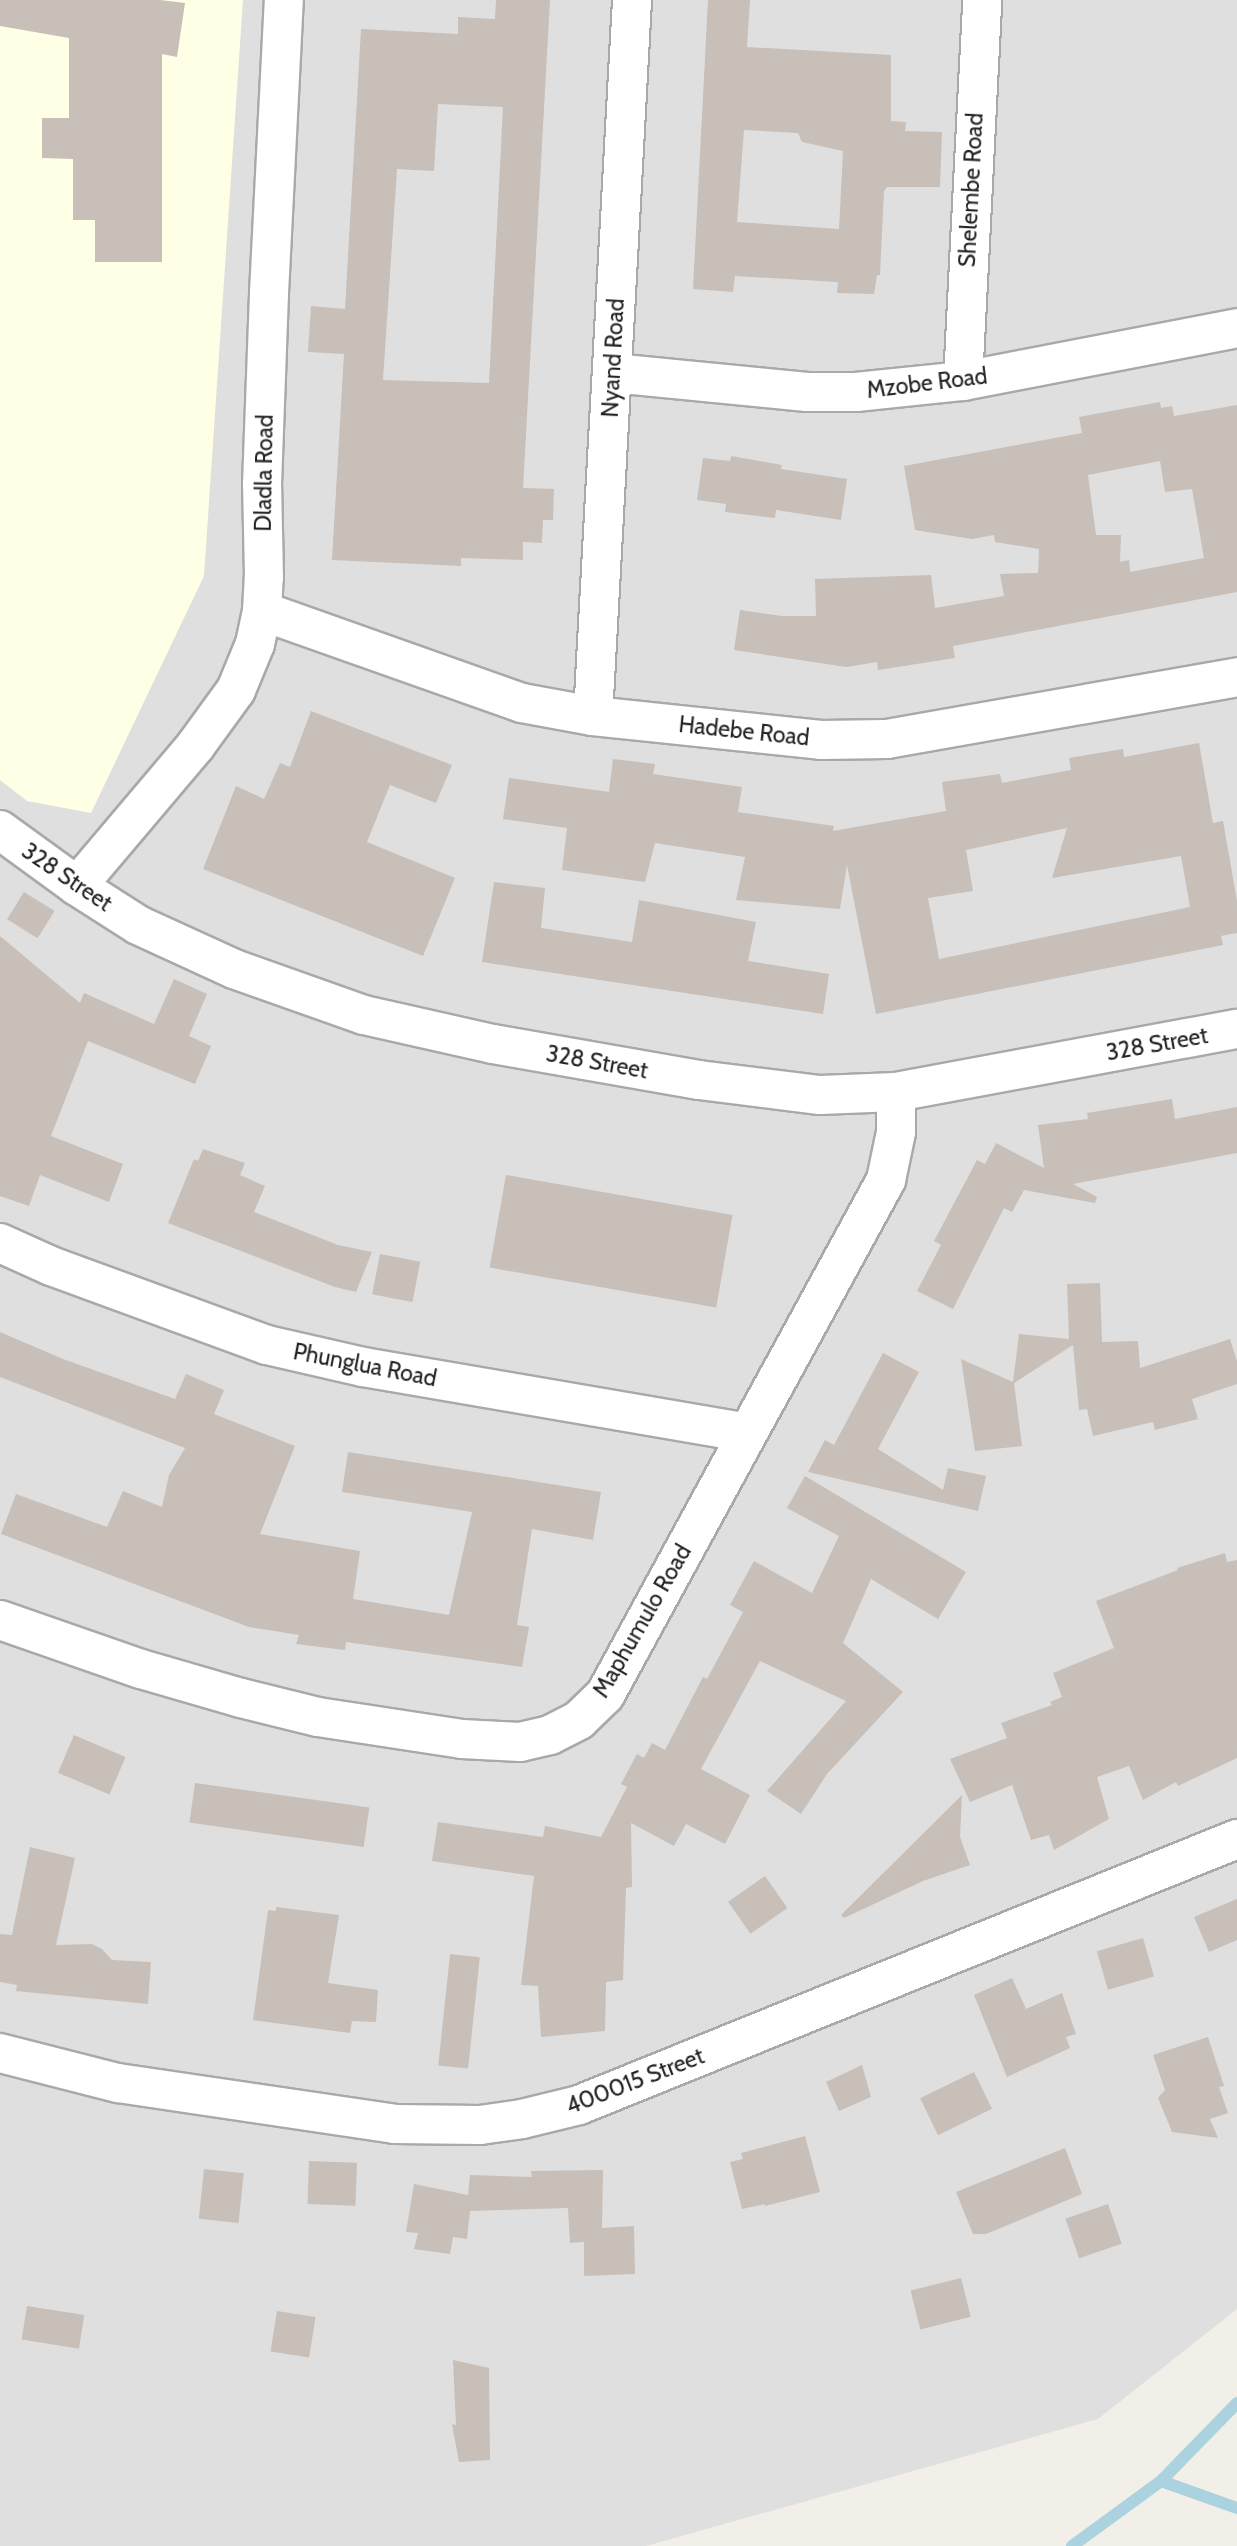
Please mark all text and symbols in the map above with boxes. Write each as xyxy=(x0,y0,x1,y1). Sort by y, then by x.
street label: Shelembe Road xyxy=(953,112,989,268)
street label: Nyand Road xyxy=(596,298,630,418)
street label: Mzobe Road xyxy=(865,362,989,404)
street label: Dladla Road xyxy=(249,414,279,532)
street label: Hadebe Road xyxy=(677,710,811,752)
street label: 328 Street xyxy=(17,837,117,917)
street label: 328 Street xyxy=(1104,1021,1210,1067)
street label: 328 Street xyxy=(544,1039,650,1085)
street label: Phunglua Road xyxy=(291,1338,439,1392)
street label: Maphumulo Road xyxy=(587,1540,697,1702)
street label: 400015 Street xyxy=(562,2042,708,2120)

